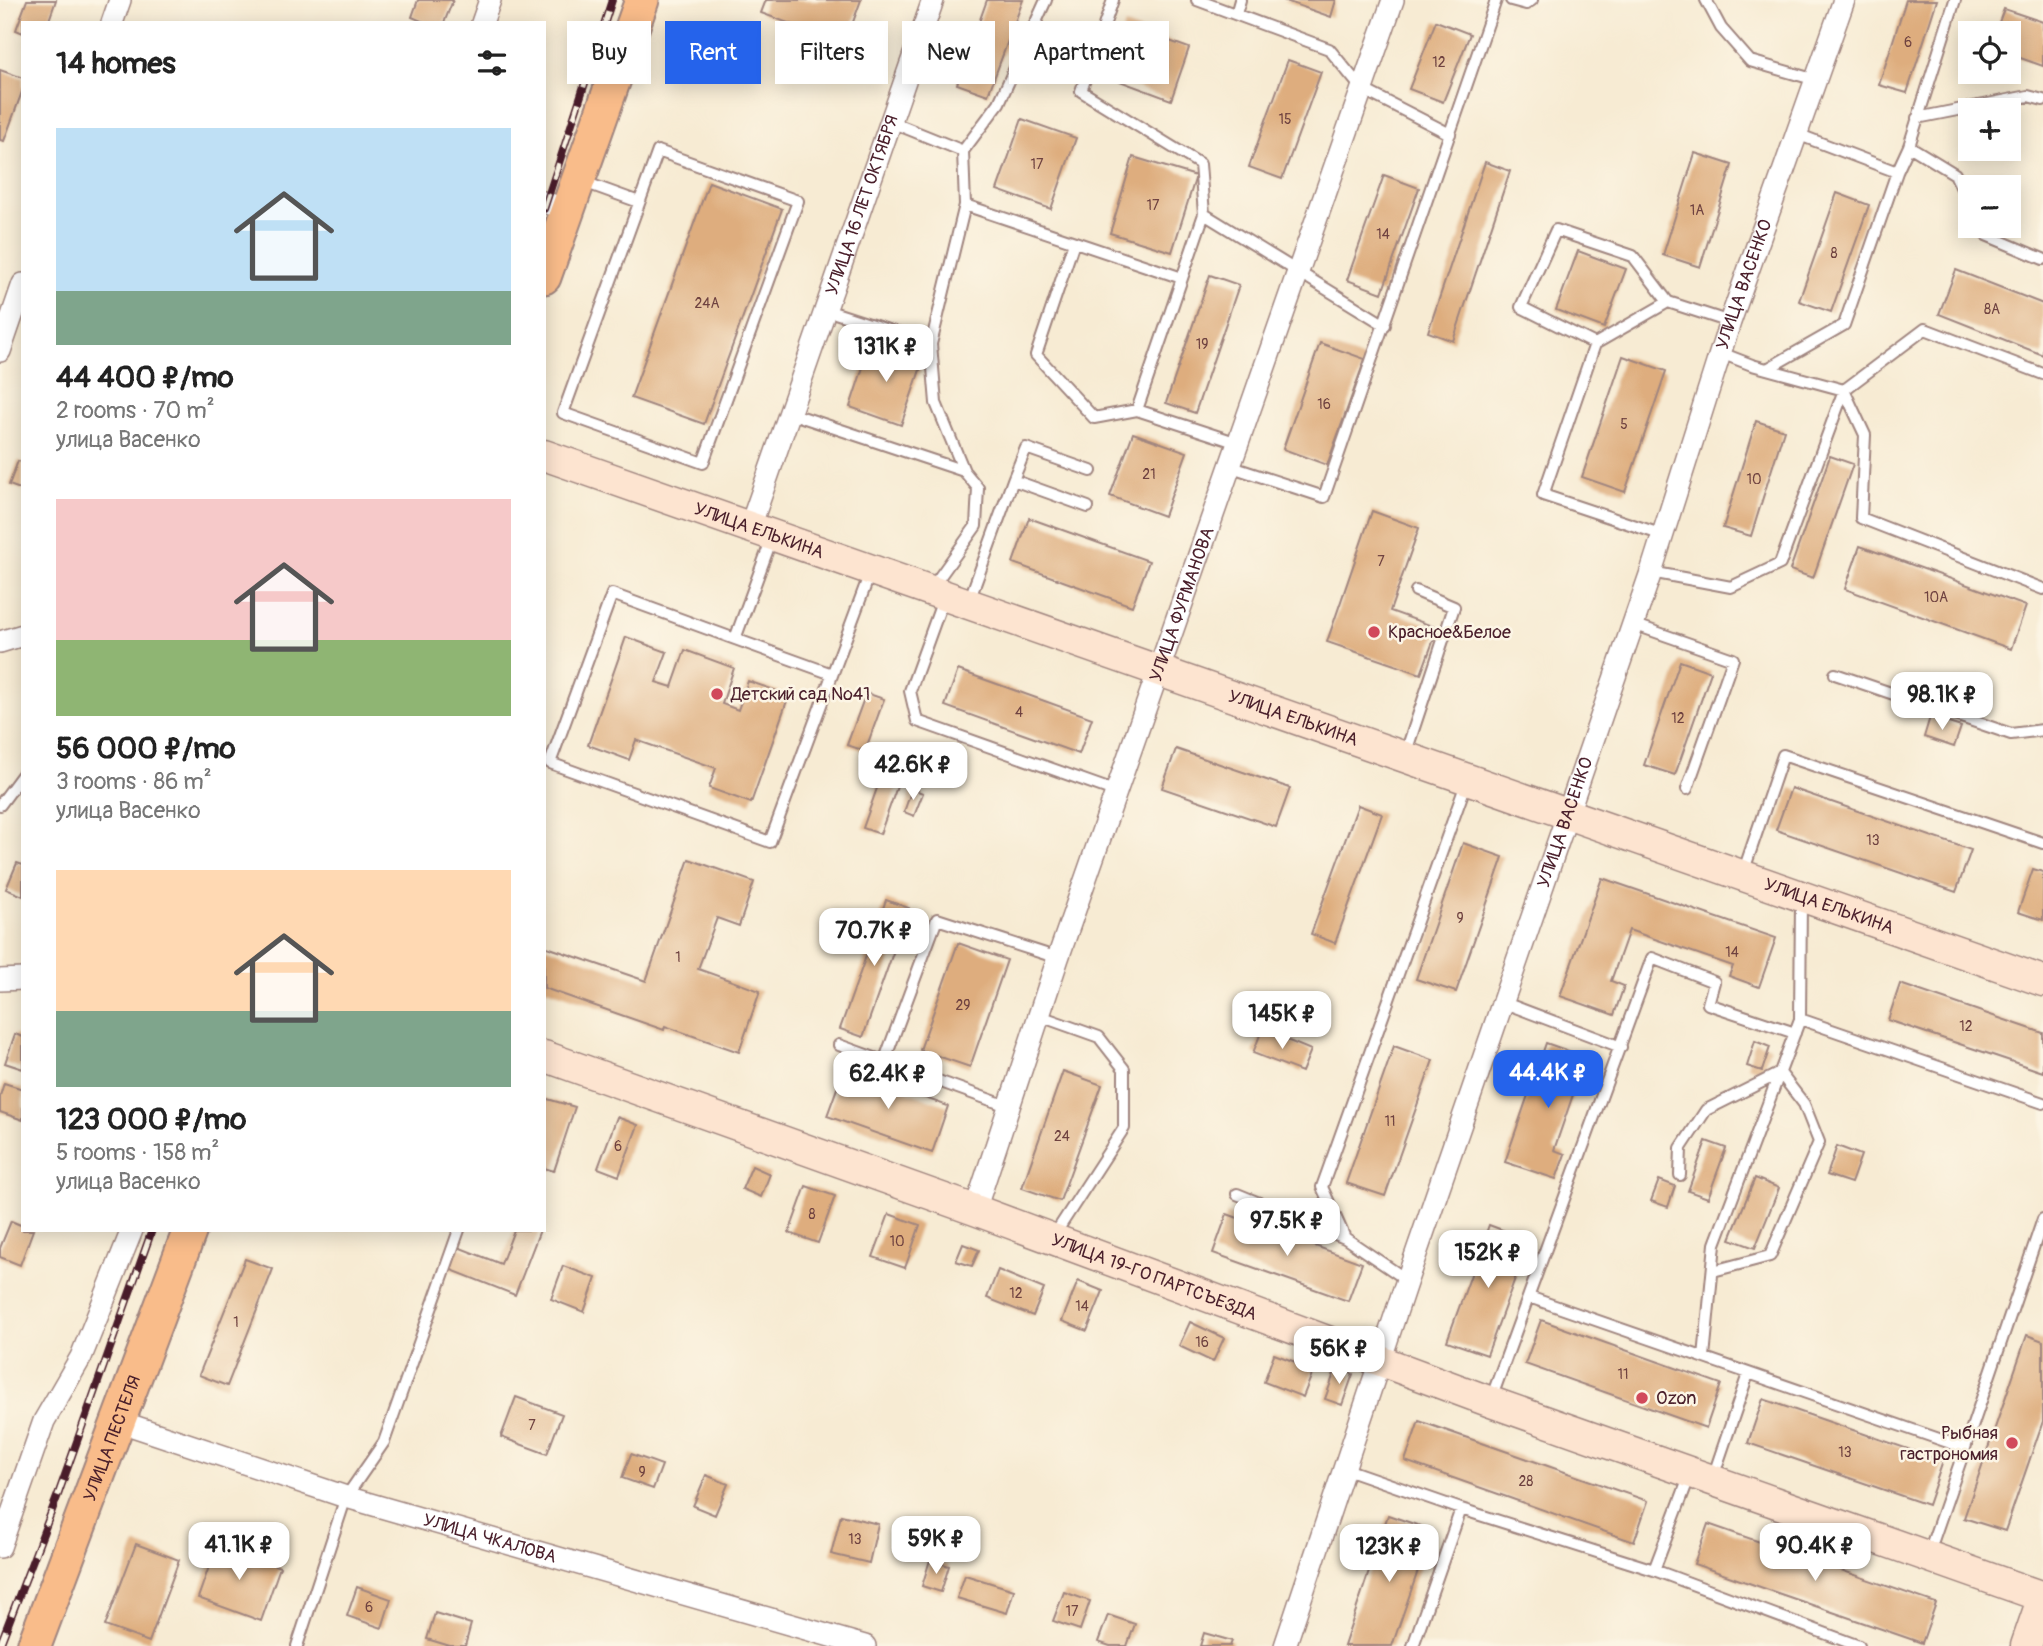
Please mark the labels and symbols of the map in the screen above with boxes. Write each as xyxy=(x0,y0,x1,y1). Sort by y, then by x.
house number: 6 xyxy=(1904,34,1912,51)
house number: 12 xyxy=(1432,54,1446,71)
house number: 15 xyxy=(1278,111,1292,128)
street label: УЛИЦА 16 ЛЕТ ОКТЯБРЯ xyxy=(821,112,904,298)
house number: 17 xyxy=(1031,156,1044,173)
house number: 17 xyxy=(1147,197,1160,214)
house number: 1А xyxy=(1690,202,1704,219)
street label: УЛИЦА ВАСЕНКО xyxy=(1711,216,1777,352)
house number: 14 xyxy=(1376,226,1390,243)
house number: 8 xyxy=(1830,245,1838,262)
house number: 24А xyxy=(694,295,720,312)
house number: 8А xyxy=(1984,301,2000,318)
pin: 131K ₽ xyxy=(829,324,943,384)
house number: 19 xyxy=(1196,336,1208,353)
house number: 16 xyxy=(1317,396,1331,413)
house number: 5 xyxy=(1620,416,1628,433)
house number: 21 xyxy=(1142,466,1156,483)
house number: 10 xyxy=(1746,471,1762,488)
street label: УЛИЦА ЕЛЬКИНА xyxy=(691,498,827,564)
street label: УЛИЦА ФУРМАНОВА xyxy=(1145,524,1220,685)
house number: 7 xyxy=(1377,553,1385,570)
house number: 10А xyxy=(1924,589,1948,606)
place label: Красное&Белое xyxy=(1388,621,1511,644)
marker: Красное&Белое xyxy=(1366,624,1382,640)
pin: 98.1K ₽ xyxy=(1877,672,2007,732)
place label: Детский сад №41 xyxy=(730,683,870,706)
street label: УЛИЦА ЕЛЬКИНА xyxy=(1225,685,1361,752)
marker: Детский сад №41 xyxy=(709,686,725,702)
house number: 4 xyxy=(1015,704,1023,721)
house number: 12 xyxy=(1671,710,1685,727)
pin: 42.6K ₽ xyxy=(848,742,978,802)
street label: УЛИЦА ВАСЕНКО xyxy=(1532,754,1598,891)
house number: 13 xyxy=(1866,832,1880,849)
street label: УЛИЦА ЕЛЬКИНА xyxy=(1761,873,1897,940)
pin: 70.7K ₽ xyxy=(809,908,939,968)
house number: 9 xyxy=(1456,910,1464,927)
house number: 14 xyxy=(1725,944,1739,961)
house number: 1 xyxy=(675,949,681,966)
pin: 145K ₽ xyxy=(1225,992,1339,1051)
house number: 29 xyxy=(955,997,971,1014)
house number: 12 xyxy=(1959,1018,1973,1035)
pin: 44.4K ₽ xyxy=(1483,1050,1613,1110)
pin: 62.4K ₽ xyxy=(823,1052,953,1111)
house number: 11 xyxy=(1385,1113,1395,1130)
house number: 24 xyxy=(1054,1128,1070,1145)
house number: 6 xyxy=(614,1138,622,1155)
pin: 97.5K ₽ xyxy=(1222,1198,1352,1258)
house number: 8 xyxy=(808,1206,816,1223)
street label: УЛИЦА 19-ГО ПАРТСЪЕЗДА xyxy=(1048,1228,1260,1326)
pin: 152K ₽ xyxy=(1431,1230,1545,1290)
house number: 10 xyxy=(889,1233,905,1250)
house number: 12 xyxy=(1009,1285,1023,1302)
house number: 14 xyxy=(1075,1298,1089,1315)
house number: 1 xyxy=(233,1314,239,1331)
pin: 56K ₽ xyxy=(1290,1326,1388,1386)
house number: 16 xyxy=(1195,1334,1209,1351)
house number: 11 xyxy=(1618,1366,1628,1383)
street label: УЛИЦА ПЕСТЕЛЯ xyxy=(78,1372,146,1504)
place label: Ozon xyxy=(1656,1387,1696,1410)
marker: Ozon xyxy=(1634,1390,1650,1406)
house number: 7 xyxy=(528,1417,536,1434)
place label: Рыбная гастрономия xyxy=(1901,1422,1998,1466)
marker: Рыбная гастрономия xyxy=(2004,1435,2020,1451)
house number: 13 xyxy=(1838,1444,1852,1461)
house number: 9 xyxy=(638,1464,646,1481)
house number: 28 xyxy=(1519,1473,1533,1490)
street label: УЛИЦА ЧКАЛОВА xyxy=(420,1509,559,1569)
pin: 59K ₽ xyxy=(887,1516,985,1576)
pin: 41.1K ₽ xyxy=(174,1522,304,1582)
pin: 123K ₽ xyxy=(1332,1524,1446,1584)
pin: 90.4K ₽ xyxy=(1750,1524,1880,1583)
house number: 13 xyxy=(848,1531,862,1548)
house number: 6 xyxy=(365,1599,373,1616)
house number: 17 xyxy=(1066,1603,1079,1620)

